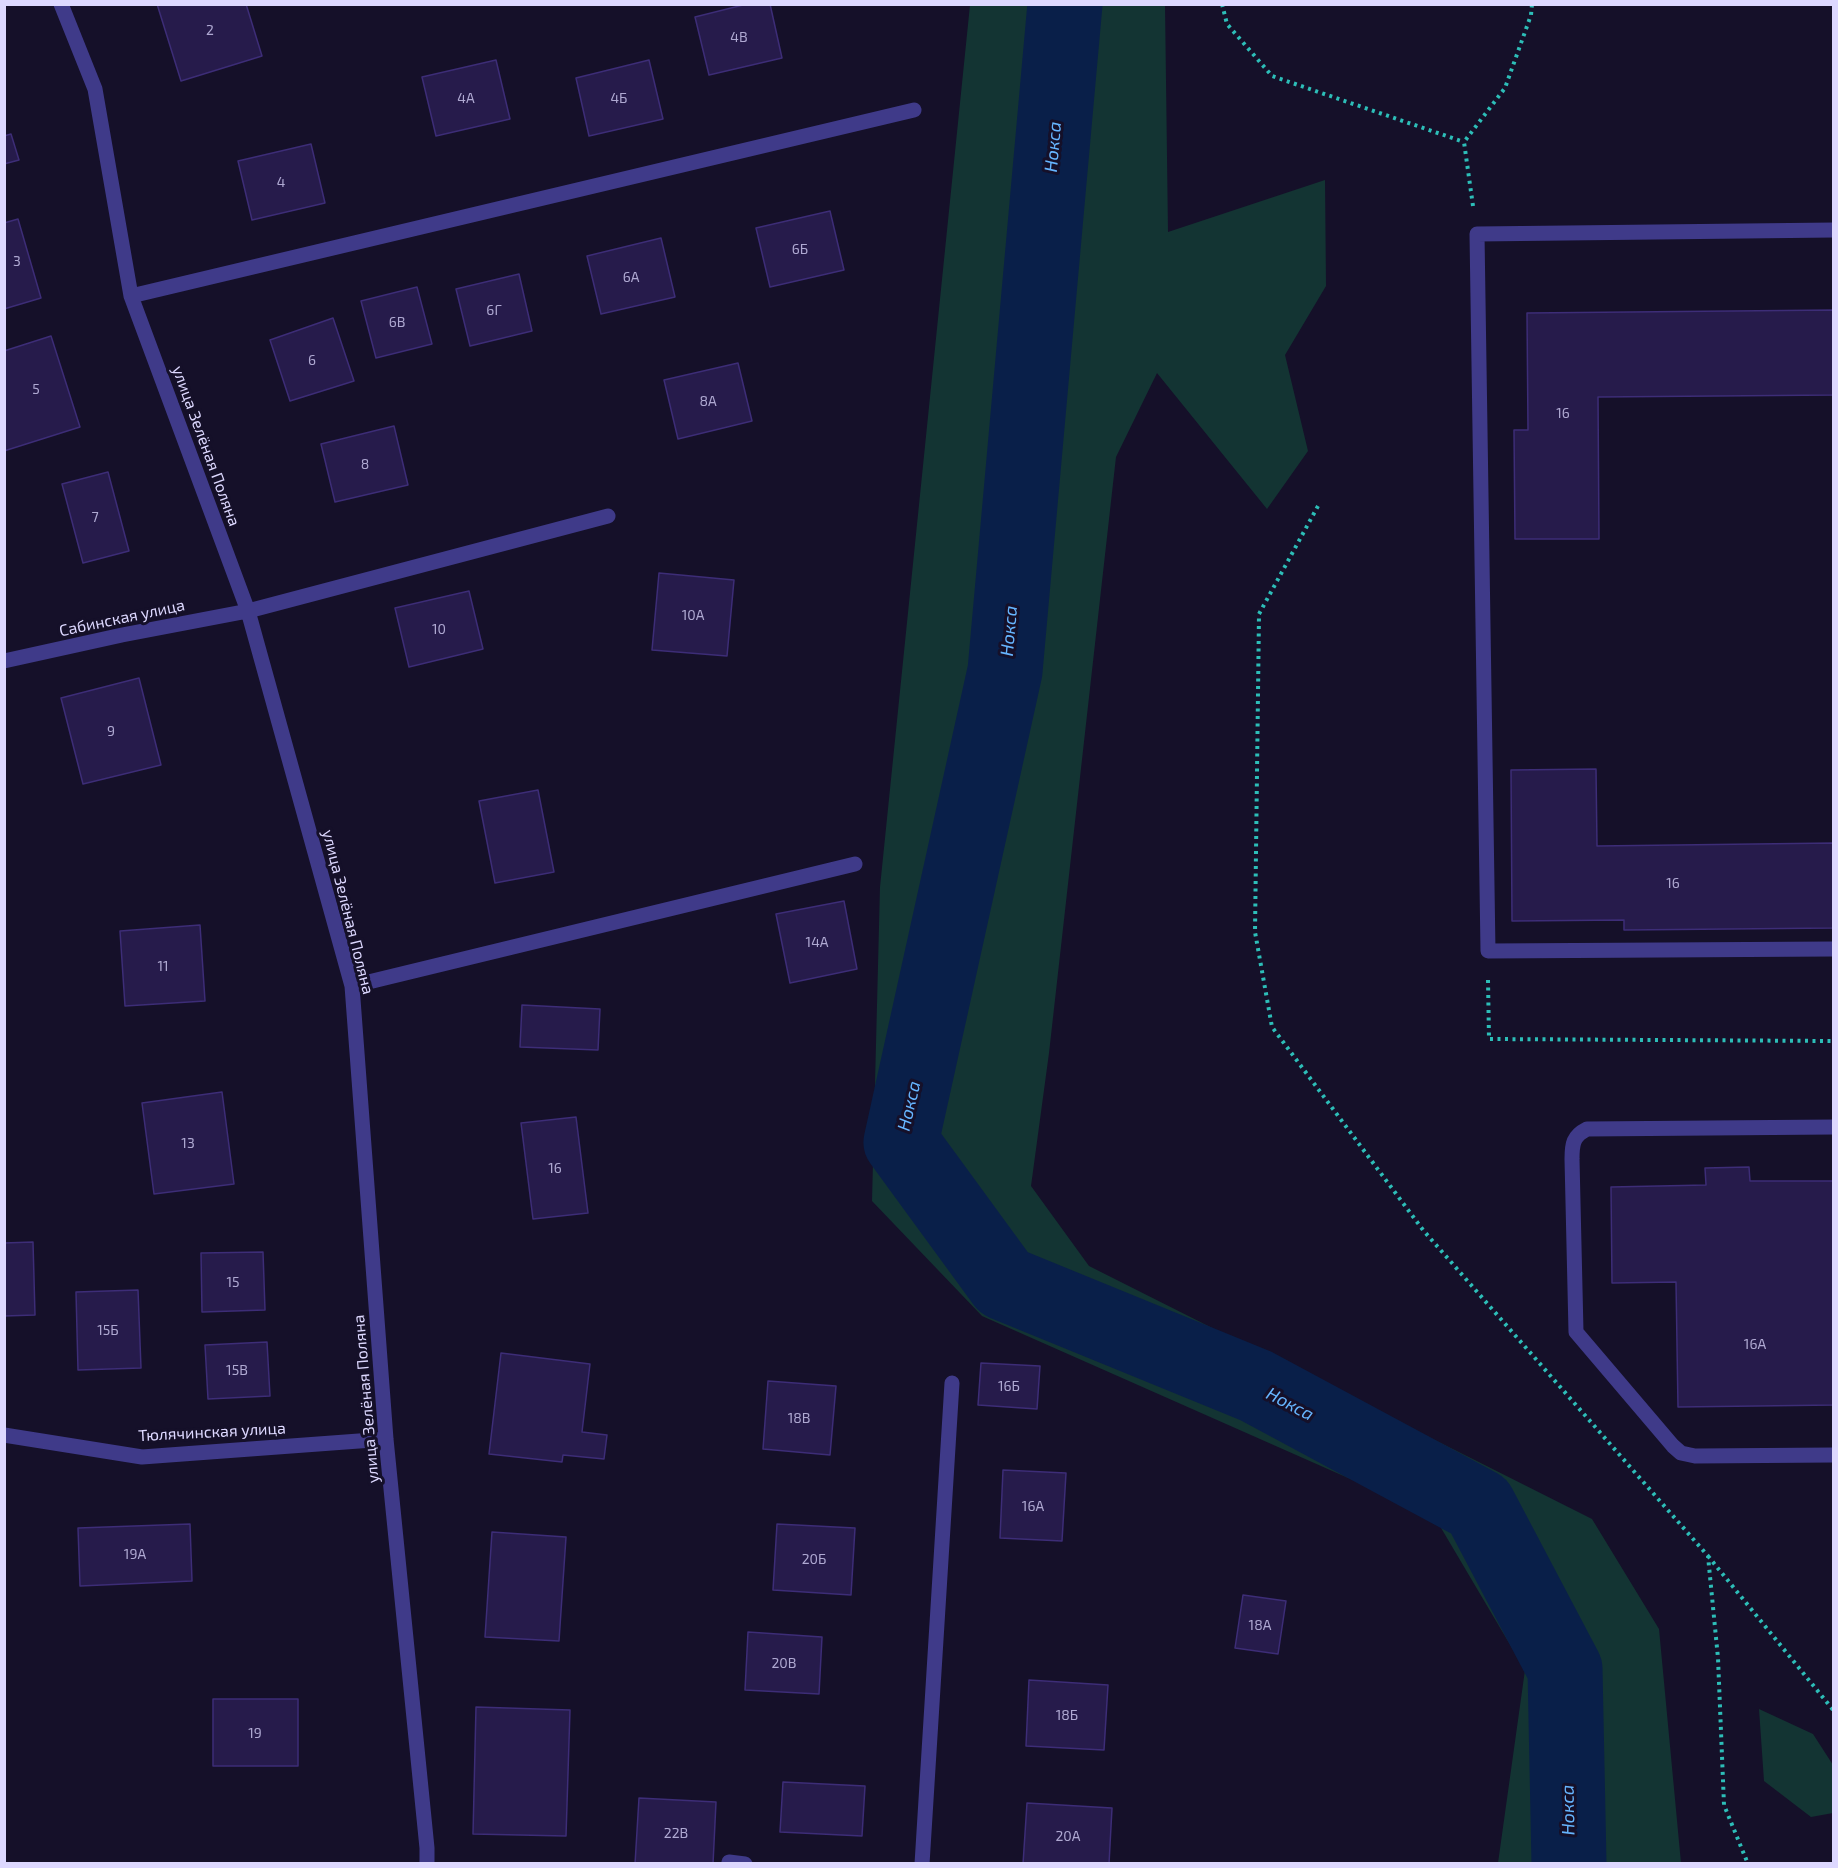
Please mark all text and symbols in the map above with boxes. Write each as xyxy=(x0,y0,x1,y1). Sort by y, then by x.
house number: 2 xyxy=(206,22,214,38)
house number: 4В xyxy=(730,29,748,45)
house number: 4А xyxy=(457,90,475,106)
house number: 4Б xyxy=(611,90,627,106)
water label: Нокса xyxy=(1040,121,1066,173)
house number: 4 xyxy=(277,174,285,190)
house number: 6Б xyxy=(792,241,808,257)
house number: 3 xyxy=(13,253,21,269)
house number: 6А xyxy=(623,269,639,285)
house number: 6Г xyxy=(486,302,502,318)
house number: 6В xyxy=(389,314,405,330)
house number: 6 xyxy=(308,352,316,368)
street label: улица Зелёная Поляна xyxy=(168,363,244,529)
house number: 5 xyxy=(32,381,40,397)
house number: 8А xyxy=(699,393,717,409)
house number: 16 xyxy=(1556,405,1570,421)
house number: 8 xyxy=(361,456,369,472)
house number: 7 xyxy=(91,509,99,525)
street label: Сабинская улица xyxy=(57,595,187,641)
water label: Нокса xyxy=(996,605,1022,657)
house number: 10А xyxy=(682,607,704,623)
house number: 10 xyxy=(432,621,446,637)
house number: 9 xyxy=(107,723,115,739)
street label: улица Зелёная Поляна xyxy=(318,828,378,996)
house number: 16 xyxy=(1666,875,1680,891)
house number: 14А xyxy=(806,934,828,950)
house number: 11 xyxy=(157,958,169,974)
water label: Нокса xyxy=(893,1079,925,1133)
house number: 13 xyxy=(181,1135,195,1151)
house number: 16 xyxy=(548,1160,562,1176)
house number: 15 xyxy=(226,1274,240,1290)
street label: улица Зелёная Поляна xyxy=(349,1314,383,1484)
house number: 15Б xyxy=(97,1322,119,1338)
house number: 16А xyxy=(1744,1336,1766,1352)
house number: 15В xyxy=(226,1362,248,1378)
house number: 16Б xyxy=(998,1378,1020,1394)
water label: Нокса xyxy=(1263,1383,1317,1425)
house number: 18В xyxy=(788,1410,810,1426)
street label: Тюлячинская улица xyxy=(138,1419,286,1445)
house number: 16А xyxy=(1022,1498,1044,1514)
house number: 19А xyxy=(124,1546,146,1562)
house number: 20Б xyxy=(802,1551,826,1567)
house number: 18А xyxy=(1249,1617,1271,1633)
house number: 20В xyxy=(772,1655,796,1671)
house number: 18Б xyxy=(1056,1707,1078,1723)
house number: 19 xyxy=(248,1725,262,1741)
water label: Нокса xyxy=(1557,1784,1579,1836)
house number: 22В xyxy=(664,1825,688,1841)
house number: 20А xyxy=(1055,1828,1081,1844)

